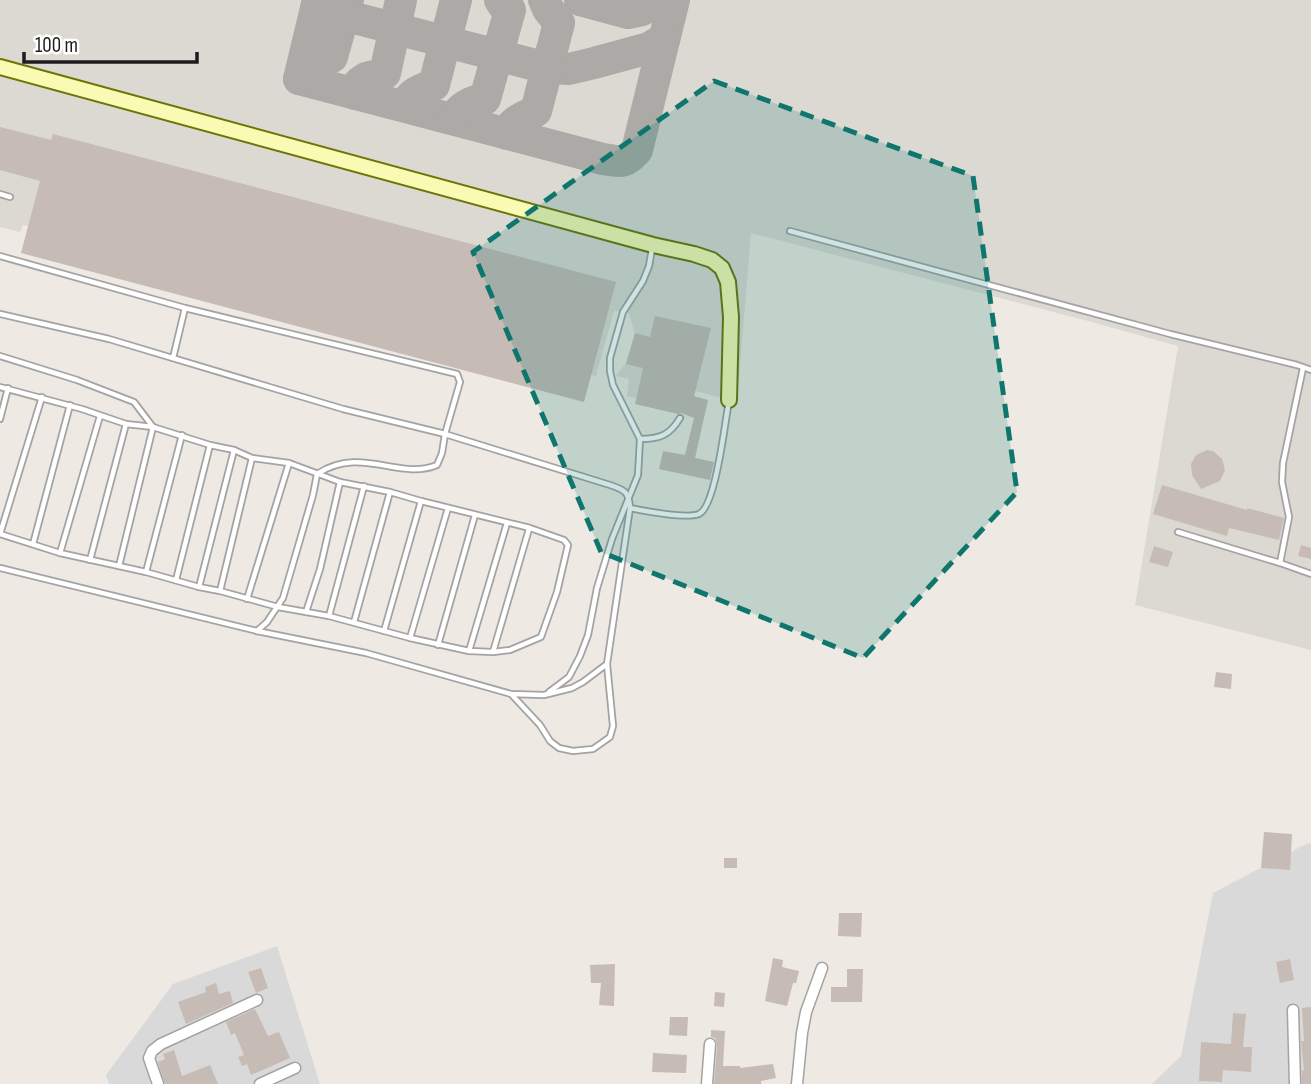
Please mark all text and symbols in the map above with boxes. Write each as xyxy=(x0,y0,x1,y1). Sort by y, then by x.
scale bar xyxy=(24,21,198,65)
text: 100 m xyxy=(35,33,78,58)

